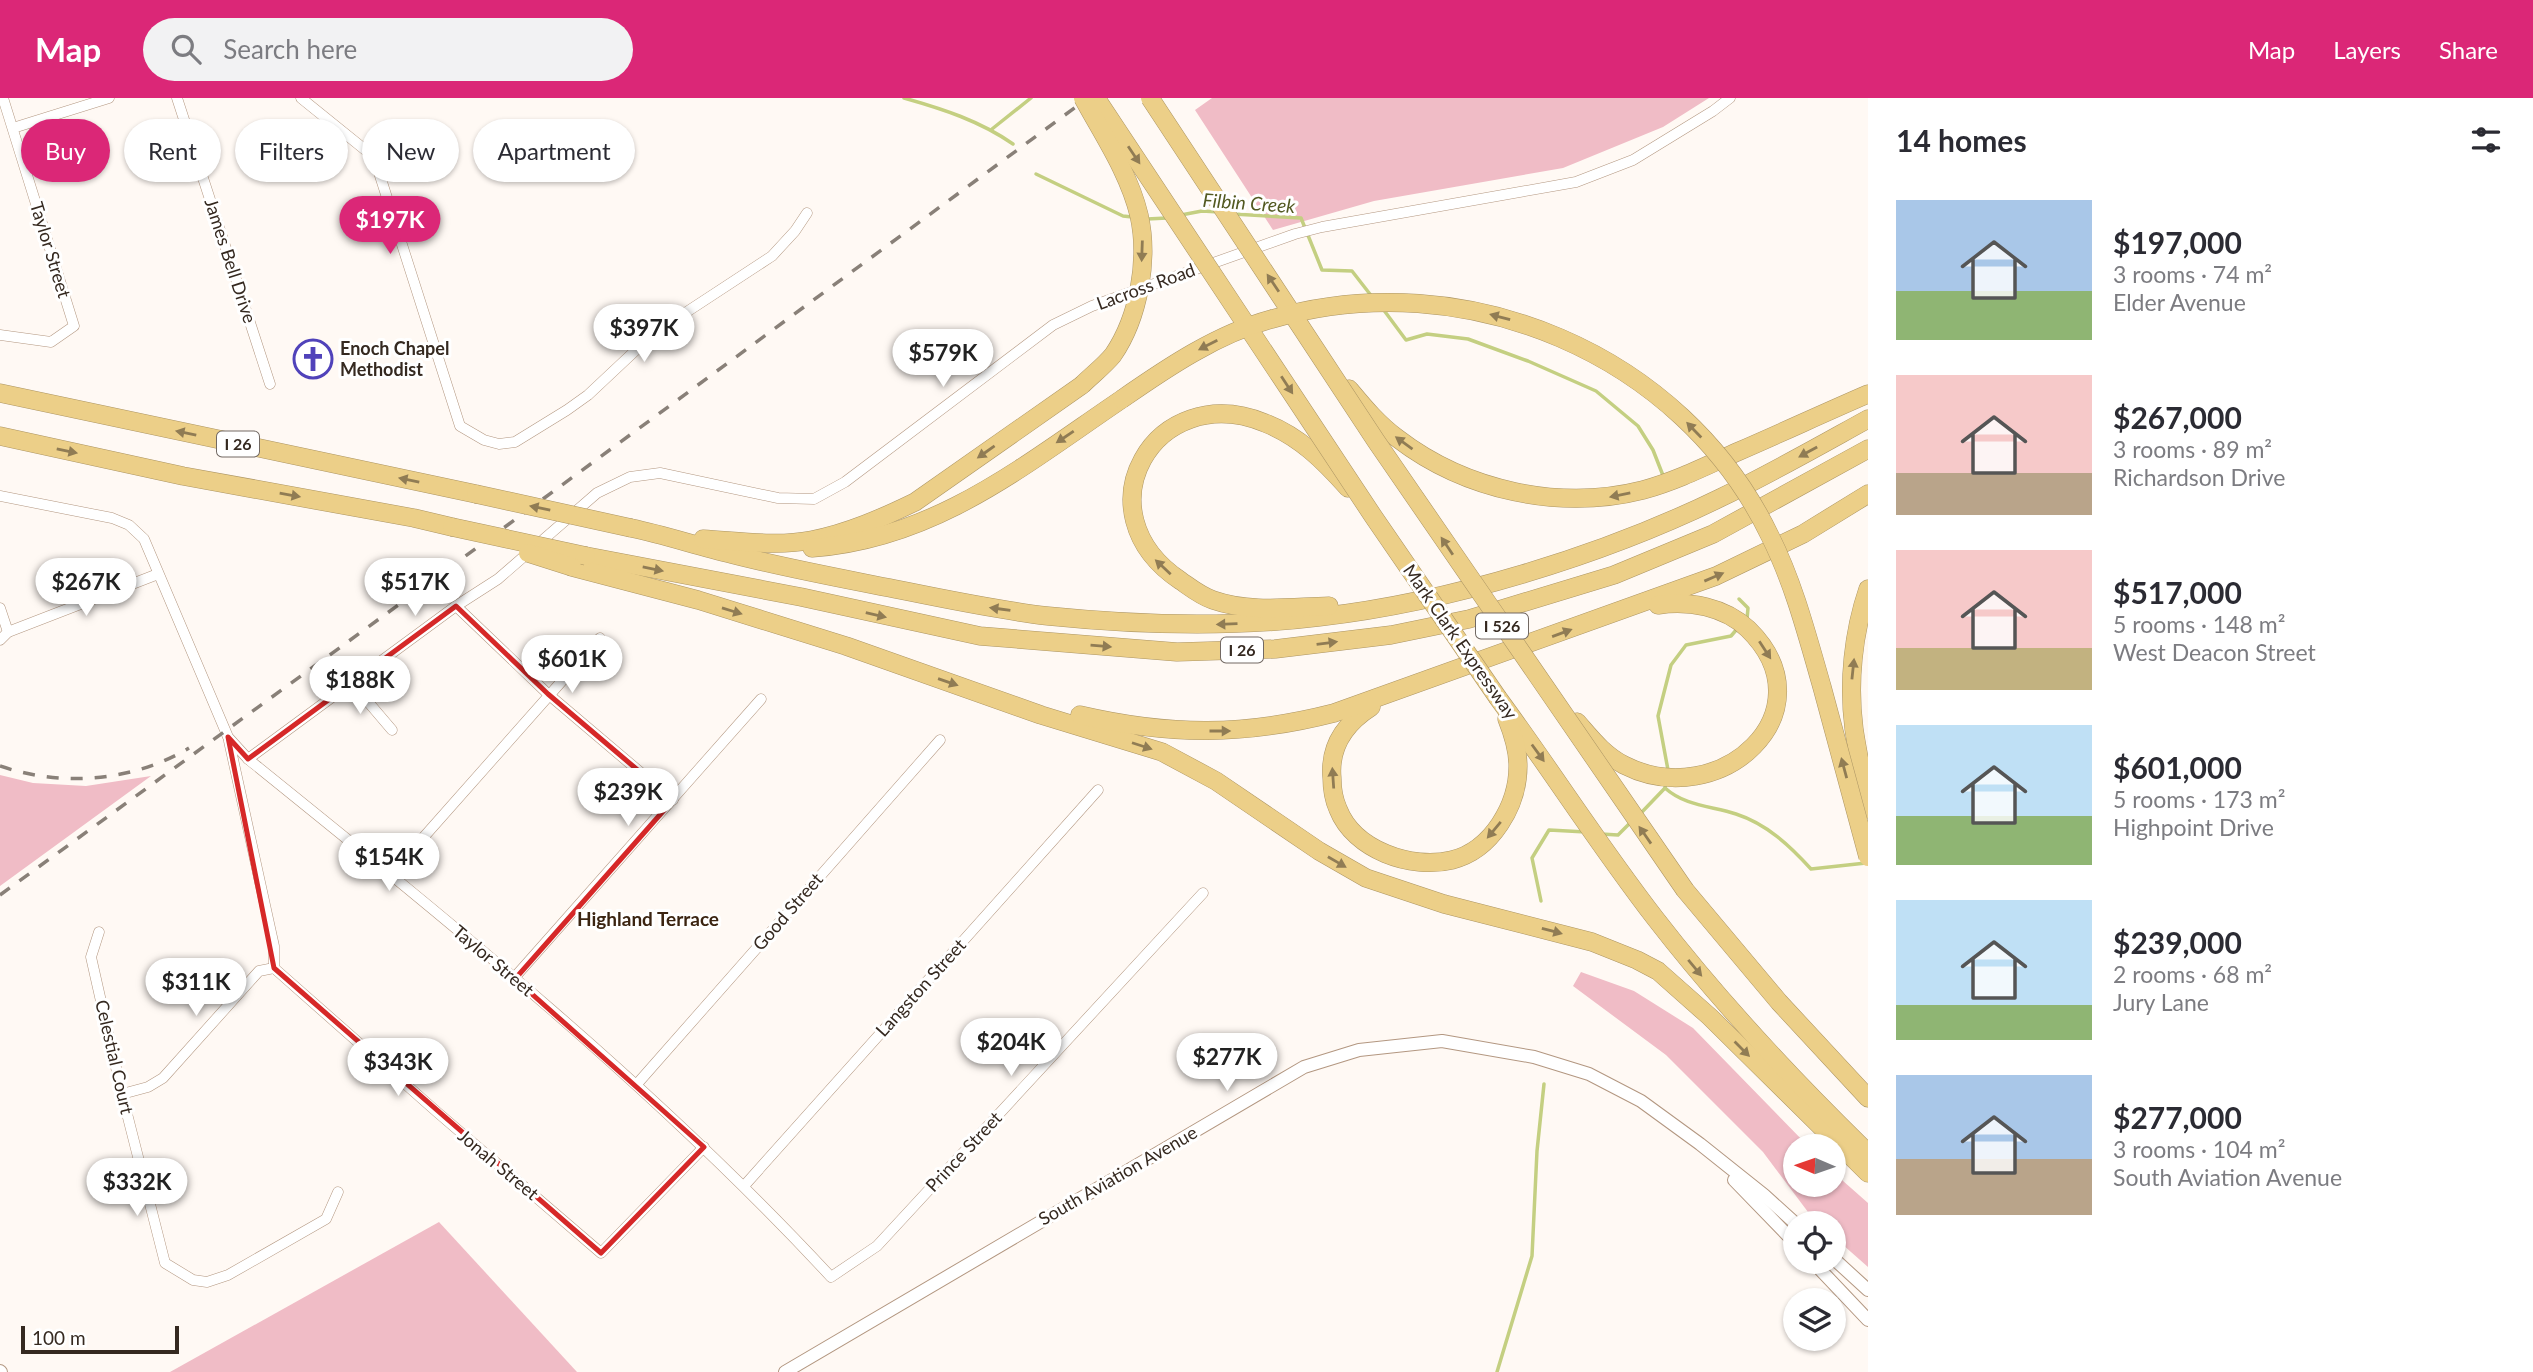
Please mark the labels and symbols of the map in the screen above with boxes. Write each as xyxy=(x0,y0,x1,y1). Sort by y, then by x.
one-way arrow xyxy=(1127,145,1140,164)
water label: Filbin Creek xyxy=(1202,188,1297,217)
street label: James Bell Drive xyxy=(200,196,261,326)
pin: $197K xyxy=(341,197,439,256)
street label: Taylor Street xyxy=(26,199,76,301)
one-way arrow xyxy=(1136,240,1147,262)
street label: Lacross Road xyxy=(1093,258,1198,314)
one-way arrow xyxy=(1266,273,1279,292)
pin: $397K xyxy=(595,304,693,364)
one-way arrow xyxy=(1490,311,1511,321)
pin: $579K xyxy=(894,330,992,389)
place label: Enoch Chapel Methodist xyxy=(340,337,449,380)
church icon: Enoch Chapel Methodist xyxy=(292,338,334,380)
one-way arrow xyxy=(1198,339,1218,351)
one-way arrow xyxy=(1281,375,1294,395)
one-way arrow xyxy=(1687,422,1703,439)
one-way arrow xyxy=(175,428,197,439)
one-way arrow xyxy=(1055,431,1075,444)
road number: I 26 xyxy=(217,432,259,456)
one-way arrow xyxy=(1395,436,1413,450)
one-way arrow xyxy=(977,445,995,459)
one-way arrow xyxy=(56,446,78,457)
one-way arrow xyxy=(1799,446,1818,458)
one-way arrow xyxy=(398,475,420,486)
one-way arrow xyxy=(1609,489,1631,500)
one-way arrow xyxy=(279,490,301,501)
one-way arrow xyxy=(529,503,551,514)
one-way arrow xyxy=(1440,537,1454,555)
pin: $267K xyxy=(37,559,135,618)
pin: $517K xyxy=(366,559,464,618)
one-way arrow xyxy=(1154,559,1172,575)
street label: Mark Clark Expressway xyxy=(1399,560,1523,724)
one-way arrow xyxy=(642,563,664,574)
one-way arrow xyxy=(1703,571,1724,582)
one-way arrow xyxy=(989,603,1011,614)
one-way arrow xyxy=(722,606,743,616)
one-way arrow xyxy=(865,609,887,620)
road number: I 526 xyxy=(1476,614,1528,638)
one-way arrow xyxy=(1215,618,1237,629)
one-way arrow xyxy=(1551,627,1572,638)
pin: $601K xyxy=(523,636,621,695)
one-way arrow xyxy=(1316,637,1338,648)
road number: I 26 xyxy=(1221,638,1263,663)
one-way arrow xyxy=(1090,641,1112,652)
one-way arrow xyxy=(1758,641,1772,659)
pin: $188K xyxy=(311,656,409,716)
one-way arrow xyxy=(1848,657,1859,679)
one-way arrow xyxy=(938,677,959,688)
one-way arrow xyxy=(1209,725,1231,737)
one-way arrow xyxy=(1132,741,1153,752)
one-way arrow xyxy=(1531,744,1545,762)
one-way arrow xyxy=(1838,756,1849,778)
one-way arrow xyxy=(1327,767,1338,789)
pin: $239K xyxy=(579,768,677,828)
one-way arrow xyxy=(1486,821,1502,839)
one-way arrow xyxy=(1638,826,1652,844)
pin: $154K xyxy=(340,834,438,893)
one-way arrow xyxy=(1327,855,1346,868)
street label: Good Street xyxy=(748,868,827,955)
district label: Highland Terrace xyxy=(577,907,719,930)
street label: Taylor Street xyxy=(449,920,539,1001)
one-way arrow xyxy=(1542,926,1564,937)
street label: Langston Street xyxy=(871,933,970,1041)
pin: $311K xyxy=(147,958,245,1018)
one-way arrow xyxy=(1687,959,1702,976)
street label: Celestial Court xyxy=(91,997,139,1117)
pin: $204K xyxy=(962,1018,1060,1078)
pin: $277K xyxy=(1178,1034,1276,1093)
pin: $343K xyxy=(349,1038,447,1098)
one-way arrow xyxy=(1733,1040,1750,1056)
street label: Prince Street xyxy=(921,1106,1006,1196)
street label: South Aviation Avenue xyxy=(1034,1121,1201,1229)
street label: Jonah Street xyxy=(454,1124,544,1205)
north arrow xyxy=(1783,1134,1846,1197)
pin: $332K xyxy=(88,1158,186,1218)
scale bar xyxy=(21,1323,178,1355)

